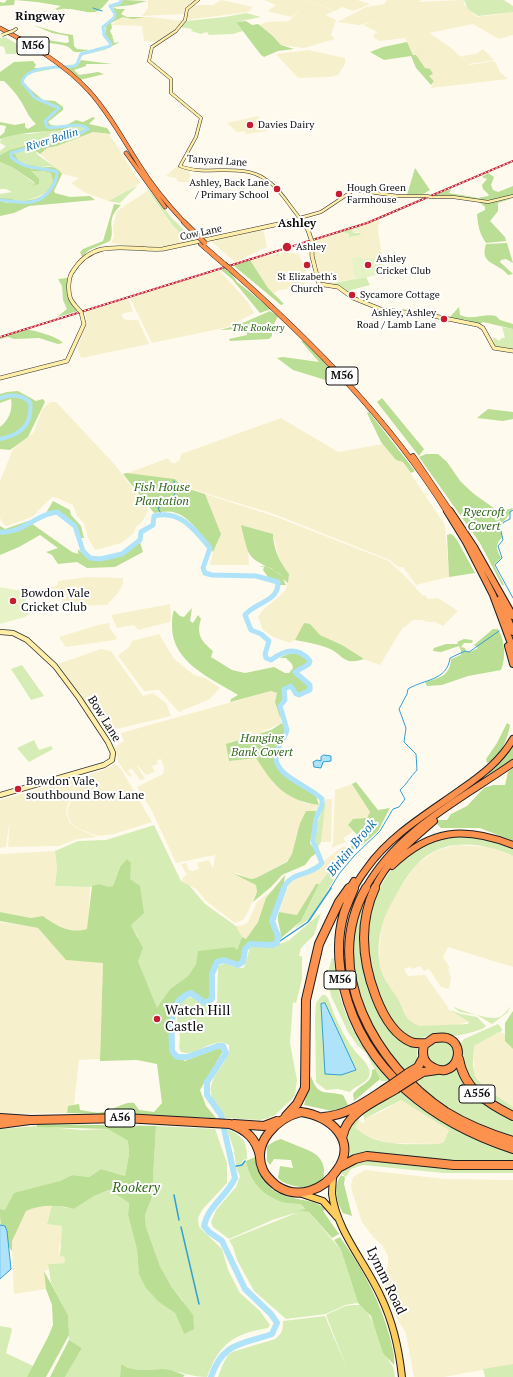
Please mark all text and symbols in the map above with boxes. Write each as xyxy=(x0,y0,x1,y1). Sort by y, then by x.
district label: Ringway xyxy=(15,10,65,24)
road number: M56 xyxy=(17,37,49,55)
place label: Davies Dairy xyxy=(258,119,314,131)
marker: Davies Dairy xyxy=(245,120,255,130)
water label: River Bollin xyxy=(24,126,80,154)
street label: Tanyard Lane xyxy=(186,153,248,169)
place label: Ashley, Back Lane / Primary School xyxy=(189,177,269,200)
place label: Hough Green Farmhouse xyxy=(347,182,406,206)
marker: Ashley, Back Lane / Primary School xyxy=(272,184,282,194)
marker: Hough Green Farmhouse xyxy=(334,189,344,199)
district label: Ashley xyxy=(278,217,316,231)
street label: Cow Lane xyxy=(179,223,223,243)
marker: Ashley xyxy=(281,241,293,253)
place label: Ashley xyxy=(296,241,326,253)
place label: Ashley Cricket Club xyxy=(376,253,431,276)
marker: St Elizabeth's Church xyxy=(302,260,312,270)
marker: Ashley Cricket Club xyxy=(363,260,373,270)
place label: St Elizabeth's Church xyxy=(277,271,337,294)
place label: Sycamore Cottage xyxy=(360,289,440,301)
marker: Sycamore Cottage xyxy=(347,290,357,300)
place label: Ashley, Ashley Road / Lamb Lane xyxy=(357,307,436,330)
marker: Ashley, Ashley Road / Lamb Lane xyxy=(439,314,449,324)
park label: The Rookery xyxy=(232,322,284,334)
road number: M56 xyxy=(326,367,358,385)
park label: Fish House Plantation xyxy=(134,481,190,509)
park label: Ryecroft Covert xyxy=(463,506,505,534)
place label: Bowdon Vale Cricket Club xyxy=(21,587,90,615)
marker: Bowdon Vale Cricket Club xyxy=(8,596,18,606)
street label: Bow Lane xyxy=(84,693,124,745)
park label: Hanging Bank Covert xyxy=(231,732,293,760)
place label: Bowdon Vale, southbound Bow Lane xyxy=(26,775,144,803)
marker: Bowdon Vale, southbound Bow Lane xyxy=(13,784,23,794)
water label: Birkin Brook xyxy=(324,817,380,879)
road number: M56 xyxy=(324,971,356,989)
place label: Watch Hill Castle xyxy=(165,1003,230,1036)
marker: Watch Hill Castle xyxy=(152,1014,162,1024)
road number: A556 xyxy=(459,1085,495,1103)
road number: A56 xyxy=(105,1109,135,1127)
park label: Rookery xyxy=(112,1180,160,1196)
street label: Lymm Road xyxy=(362,1245,410,1317)

